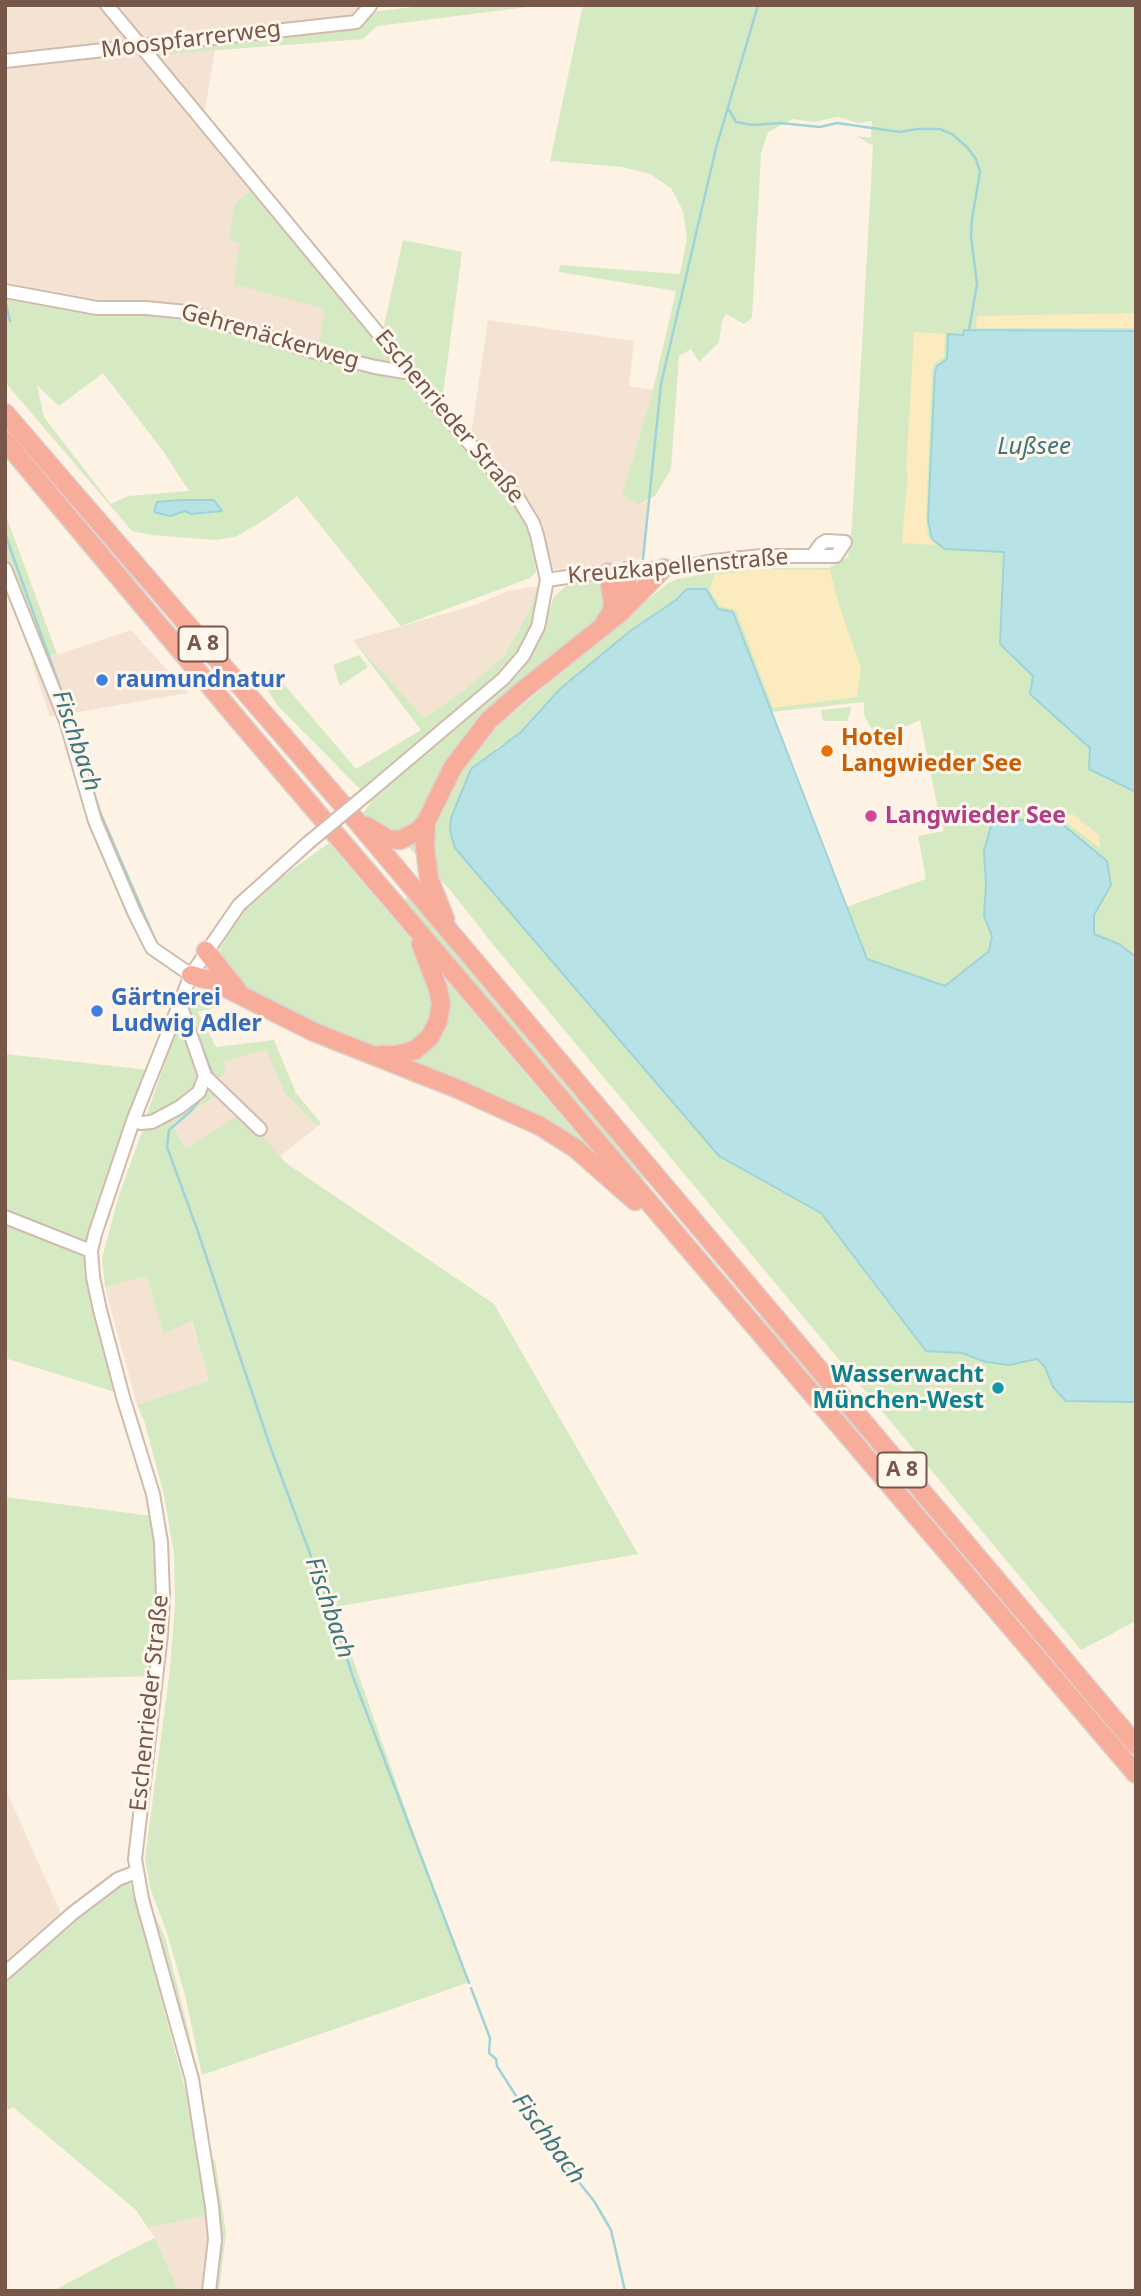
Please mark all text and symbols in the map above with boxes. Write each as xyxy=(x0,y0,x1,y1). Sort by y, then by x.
street label: Moospfarrerweg xyxy=(100,15,282,65)
street label: Gehrenäckerweg xyxy=(178,298,362,376)
street label: Eschenrieder Straße xyxy=(368,325,530,509)
water label: Lußsee xyxy=(997,433,1071,461)
street label: Kreuzkapellenstraße xyxy=(567,544,789,590)
road number: A 8 xyxy=(178,626,228,662)
place label: raumundnatur xyxy=(116,666,285,694)
marker: raumundnatur xyxy=(94,672,110,688)
water label: Fischbach xyxy=(45,687,107,795)
place label: Hotel Langwieder See xyxy=(841,724,1022,778)
marker: Hotel Langwieder See xyxy=(819,743,835,759)
place label: Langwieder See xyxy=(885,802,1066,830)
marker: Langwieder See xyxy=(863,808,879,824)
place label: Gärtnerei Ludwig Adler xyxy=(111,984,262,1038)
marker: Gärtnerei Ludwig Adler xyxy=(89,1003,105,1019)
place label: Wasserwacht München-West xyxy=(813,1361,984,1415)
marker: Wasserwacht München-West xyxy=(990,1380,1006,1396)
road number: A 8 xyxy=(878,1452,926,1488)
water label: Fischbach xyxy=(298,1554,360,1662)
street label: Eschenrieder Straße xyxy=(125,1593,175,1813)
water label: Fischbach xyxy=(505,2088,591,2190)

